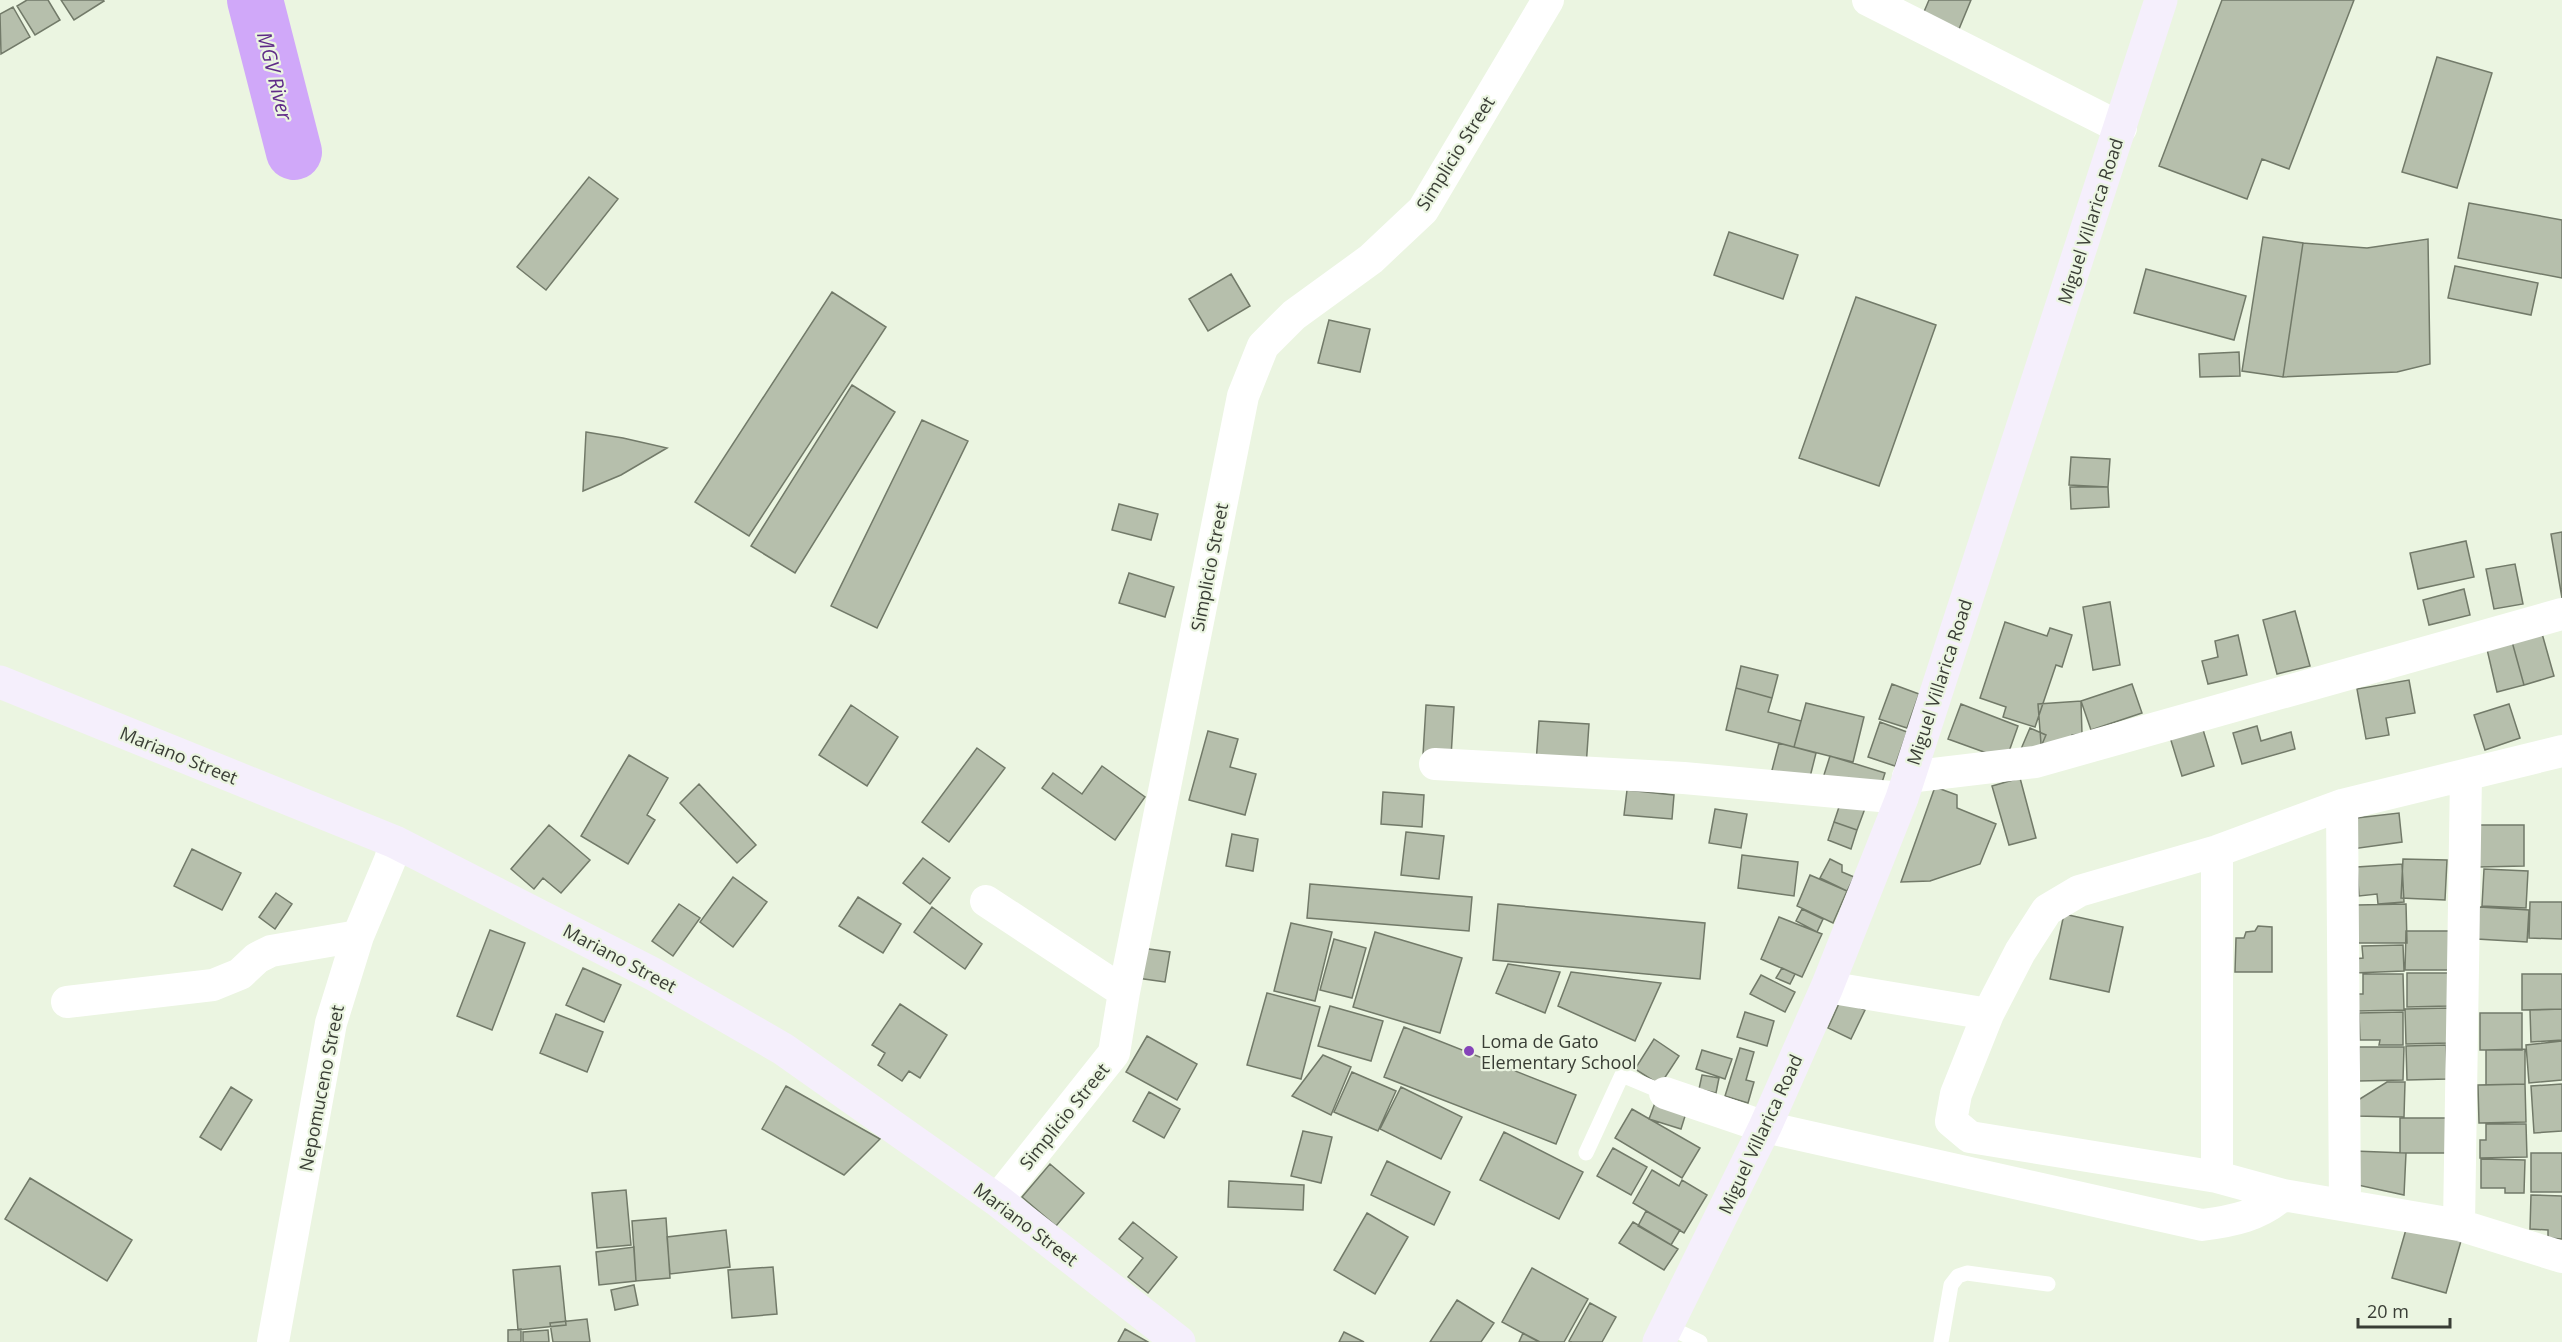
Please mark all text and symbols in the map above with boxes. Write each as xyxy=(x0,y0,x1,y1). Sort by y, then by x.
water label: MGV River xyxy=(251,29,299,124)
street label: Simplicio Street xyxy=(1410,91,1500,215)
street label: Miguel Villarica Road xyxy=(2052,135,2128,307)
street label: Simplicio Street xyxy=(1185,501,1233,633)
street label: Miguel Villarica Road xyxy=(1901,596,1977,768)
street label: Mariano Street xyxy=(117,720,241,790)
street label: Mariano Street xyxy=(559,918,681,998)
street label: Nepomuceno Street xyxy=(293,1003,349,1173)
place label: Loma de Gato Elementary School xyxy=(1481,1029,1637,1074)
marker: Loma de Gato Elementary School xyxy=(1462,1044,1476,1058)
street label: Miguel Villarica Road xyxy=(1712,1050,1808,1218)
street label: Simplicio Street xyxy=(1014,1058,1114,1174)
street label: Mariano Street xyxy=(969,1177,1083,1271)
scale bar xyxy=(2358,1291,2450,1329)
text: 20 m xyxy=(2367,1299,2409,1323)

